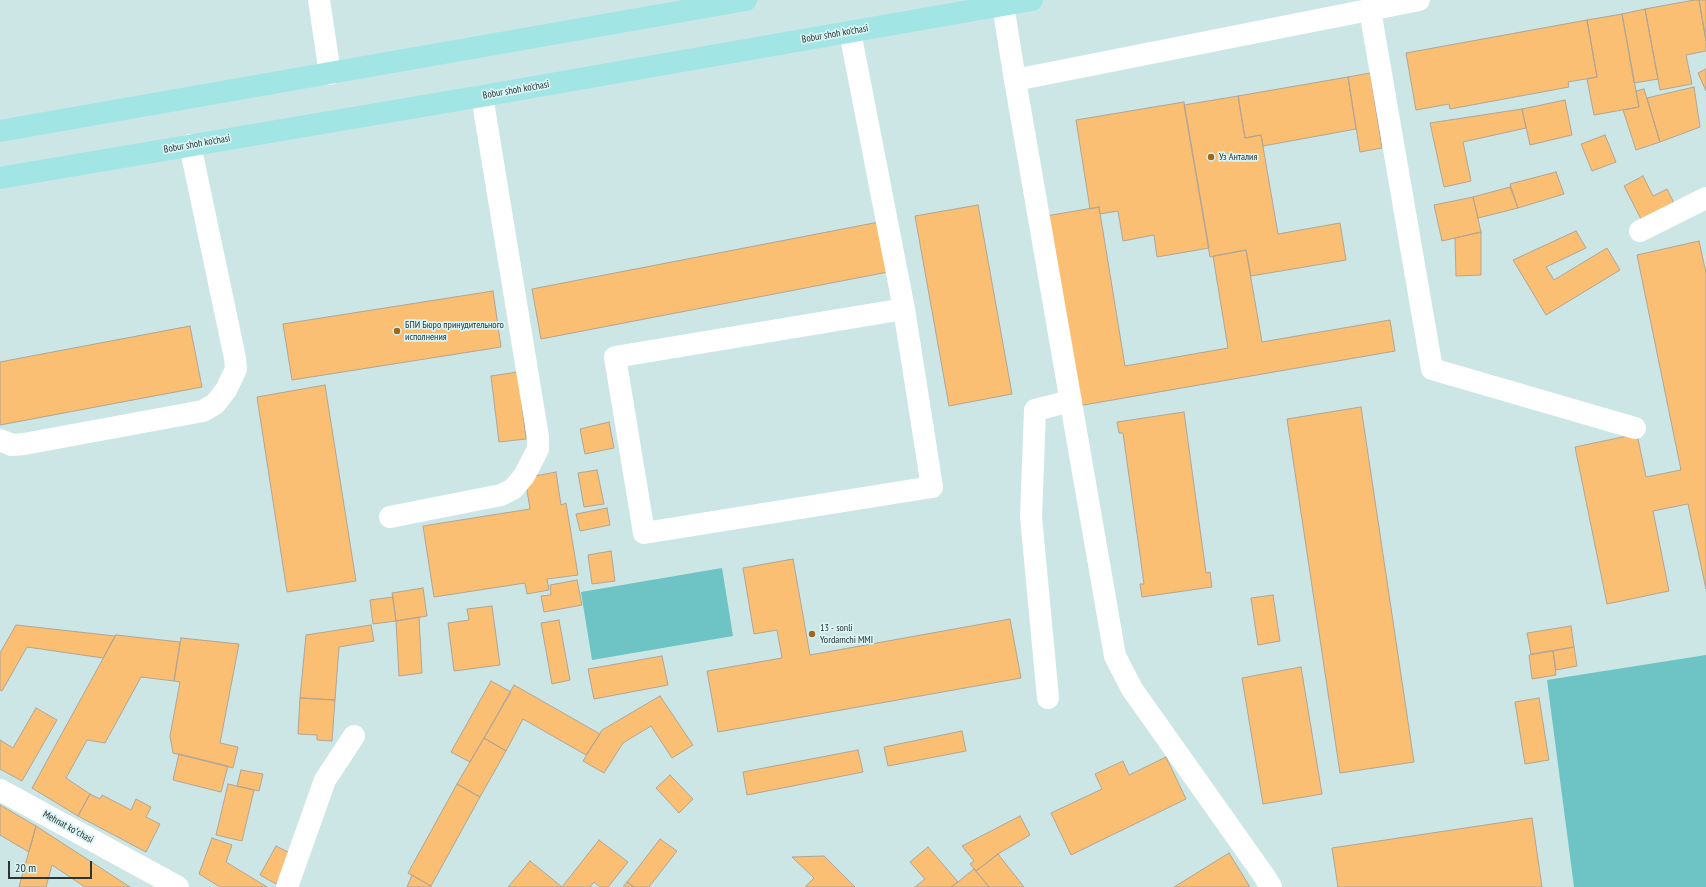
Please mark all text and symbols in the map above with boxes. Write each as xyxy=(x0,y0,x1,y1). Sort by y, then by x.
street label: Bobur shoh ko'chasi xyxy=(801,22,869,46)
street label: Bobur shoh ko'chasi xyxy=(482,78,550,102)
street label: Bobur shoh ko'chasi xyxy=(163,132,231,156)
place label: Уз Анталия xyxy=(1219,151,1257,163)
marker: Уз Анталия xyxy=(1206,152,1216,162)
place label: БПИ Бюро принудительного исполнения xyxy=(405,319,504,342)
marker: БПИ Бюро принудительного исполнения xyxy=(392,326,402,336)
place label: 13 - sonli Yordamchi MMI xyxy=(820,622,873,646)
marker: 13 - sonli Yordamchi MMI xyxy=(807,629,817,639)
street label: Mehnat koʻchasi xyxy=(41,808,95,846)
scale bar xyxy=(10,853,94,879)
text: 20 m xyxy=(15,860,36,875)

